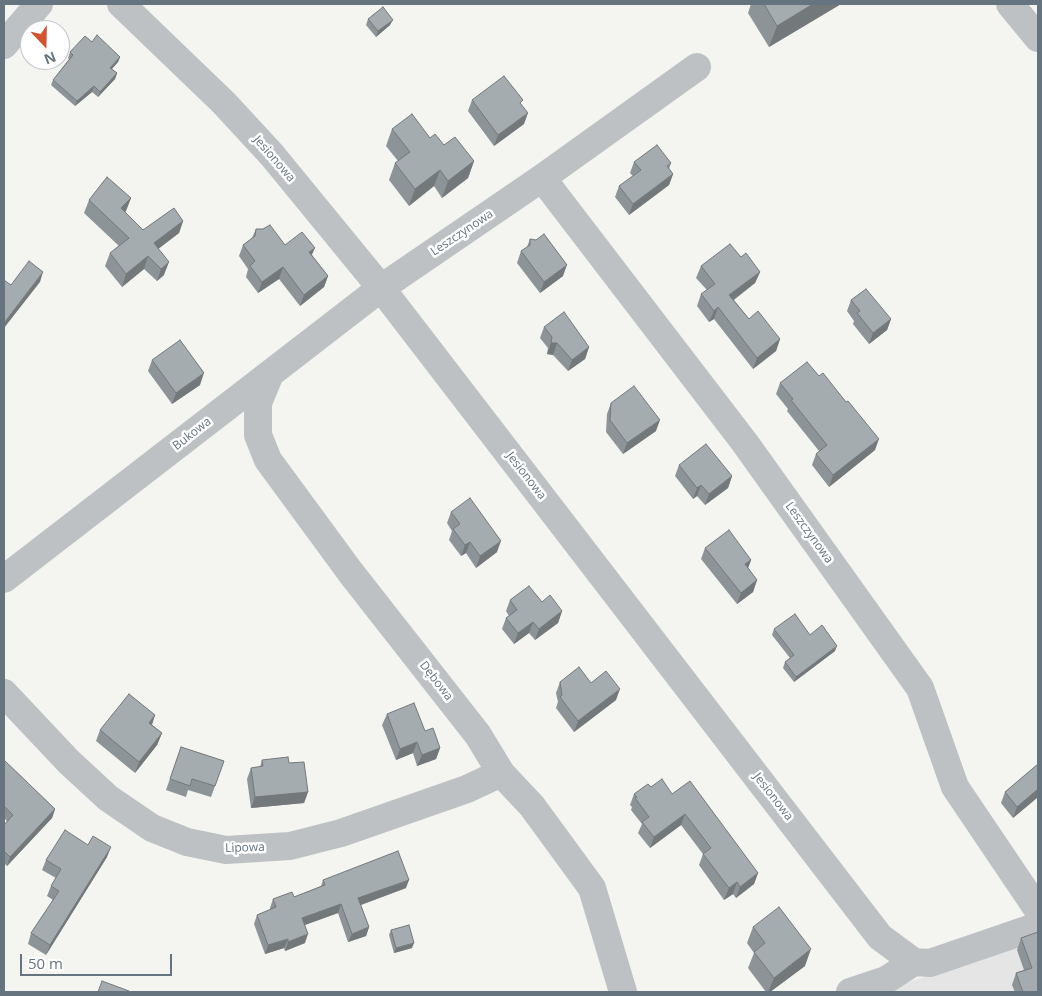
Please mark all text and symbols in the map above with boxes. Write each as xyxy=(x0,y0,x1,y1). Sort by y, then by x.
north arrow xyxy=(20,20,70,70)
text: N xyxy=(41,48,59,69)
street label: Jesionowa xyxy=(250,133,298,185)
street label: Leszczynowa xyxy=(428,207,496,259)
street label: Bukowa xyxy=(170,415,214,453)
street label: Jesionowa xyxy=(503,449,549,503)
street label: Leszczynowa xyxy=(782,500,836,566)
street label: Dębowa xyxy=(416,658,456,704)
street label: Jesionowa xyxy=(750,770,796,824)
street label: Lipowa xyxy=(225,840,265,856)
scale bar xyxy=(22,944,175,976)
text: 50 m xyxy=(28,953,63,973)

